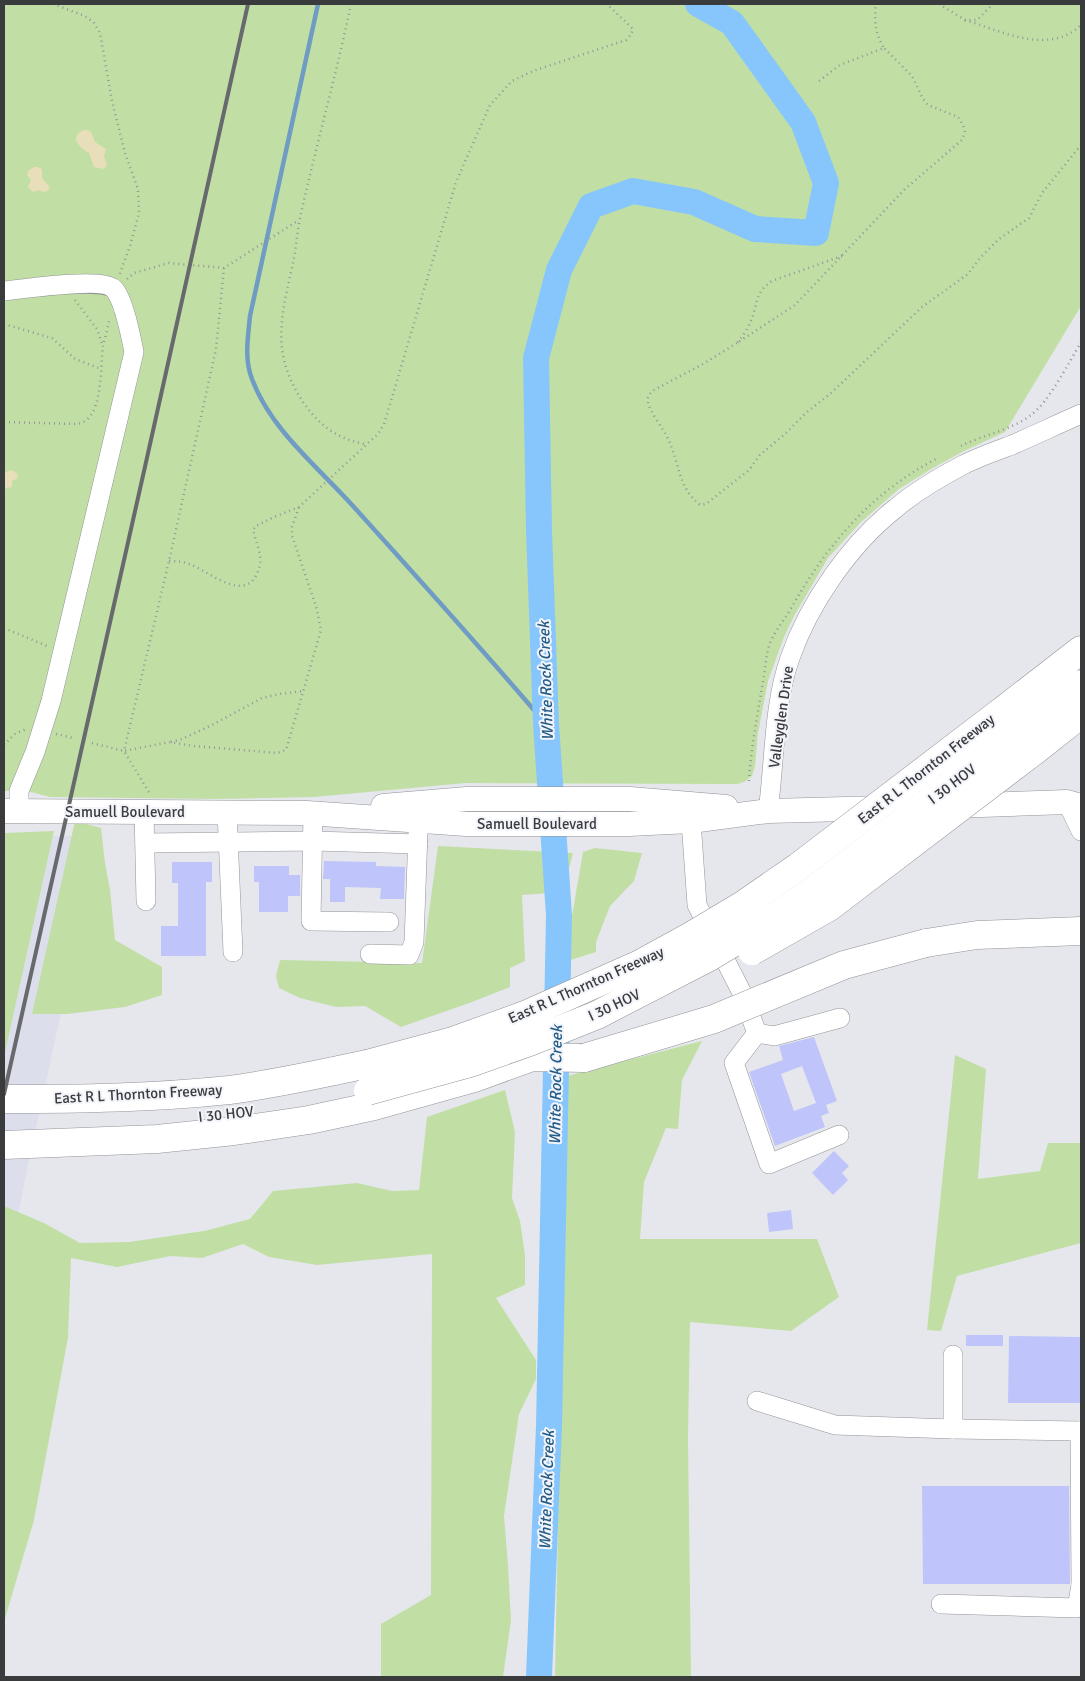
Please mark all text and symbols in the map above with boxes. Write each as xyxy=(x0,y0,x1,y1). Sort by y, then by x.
water label: White Rock Creek xyxy=(534,619,558,741)
street label: Valleyglen Drive xyxy=(765,665,797,769)
street label: East R L Thornton Freeway xyxy=(854,710,998,828)
street label: I 30 HOV xyxy=(924,760,980,808)
street label: Samuell Boulevard xyxy=(65,803,185,821)
street label: Samuell Boulevard xyxy=(477,815,597,833)
street label: East R L Thornton Freeway xyxy=(505,943,667,1027)
street label: I 30 HOV xyxy=(585,985,643,1025)
water label: White Rock Creek xyxy=(545,1023,567,1145)
street label: East R L Thornton Freeway xyxy=(53,1081,223,1107)
street label: I 30 HOV xyxy=(197,1102,255,1126)
water label: White Rock Creek xyxy=(535,1428,559,1550)

